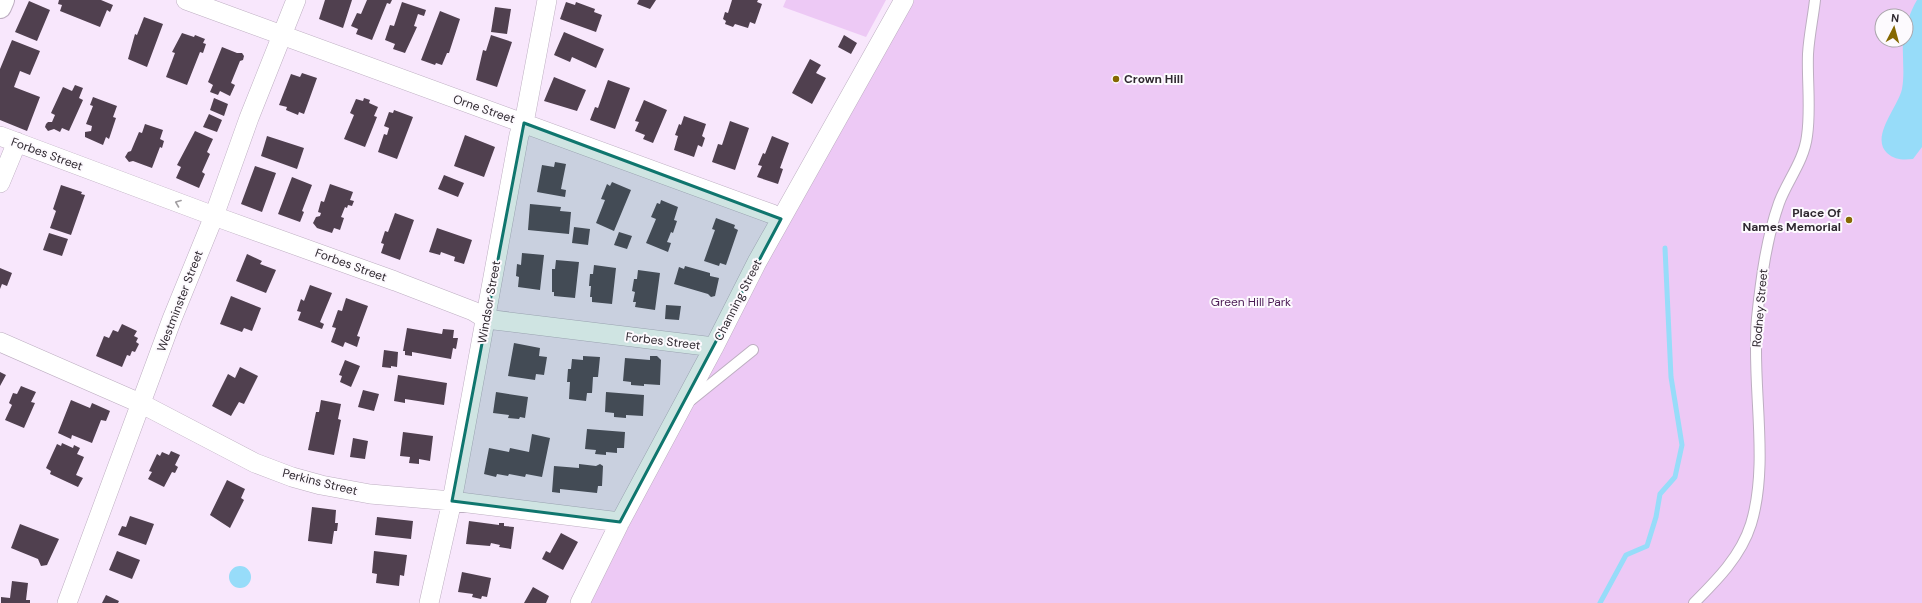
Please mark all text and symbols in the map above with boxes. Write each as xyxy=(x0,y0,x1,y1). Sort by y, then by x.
north arrow xyxy=(1874,8,1914,48)
text: N xyxy=(1890,11,1900,25)
place label: Crown Hill xyxy=(1124,71,1183,87)
marker: Crown Hill xyxy=(1111,74,1121,84)
street label: Orne Street xyxy=(451,91,517,127)
street label: Forbes Street xyxy=(9,134,85,174)
one-way arrow xyxy=(174,199,181,207)
place label: Place Of Names Memorial xyxy=(1743,205,1841,235)
marker: Place Of Names Memorial xyxy=(1844,215,1854,225)
street label: Forbes Street xyxy=(313,245,389,285)
street label: Westminster Street xyxy=(153,248,207,354)
street label: Channing Street xyxy=(711,256,766,343)
street label: Windsor Street xyxy=(474,259,504,345)
street label: Rodney Street xyxy=(1749,268,1771,348)
park label: Green Hill Park xyxy=(1211,294,1291,310)
street label: Forbes Street xyxy=(625,328,702,354)
street label: Perkins Street xyxy=(281,465,360,499)

